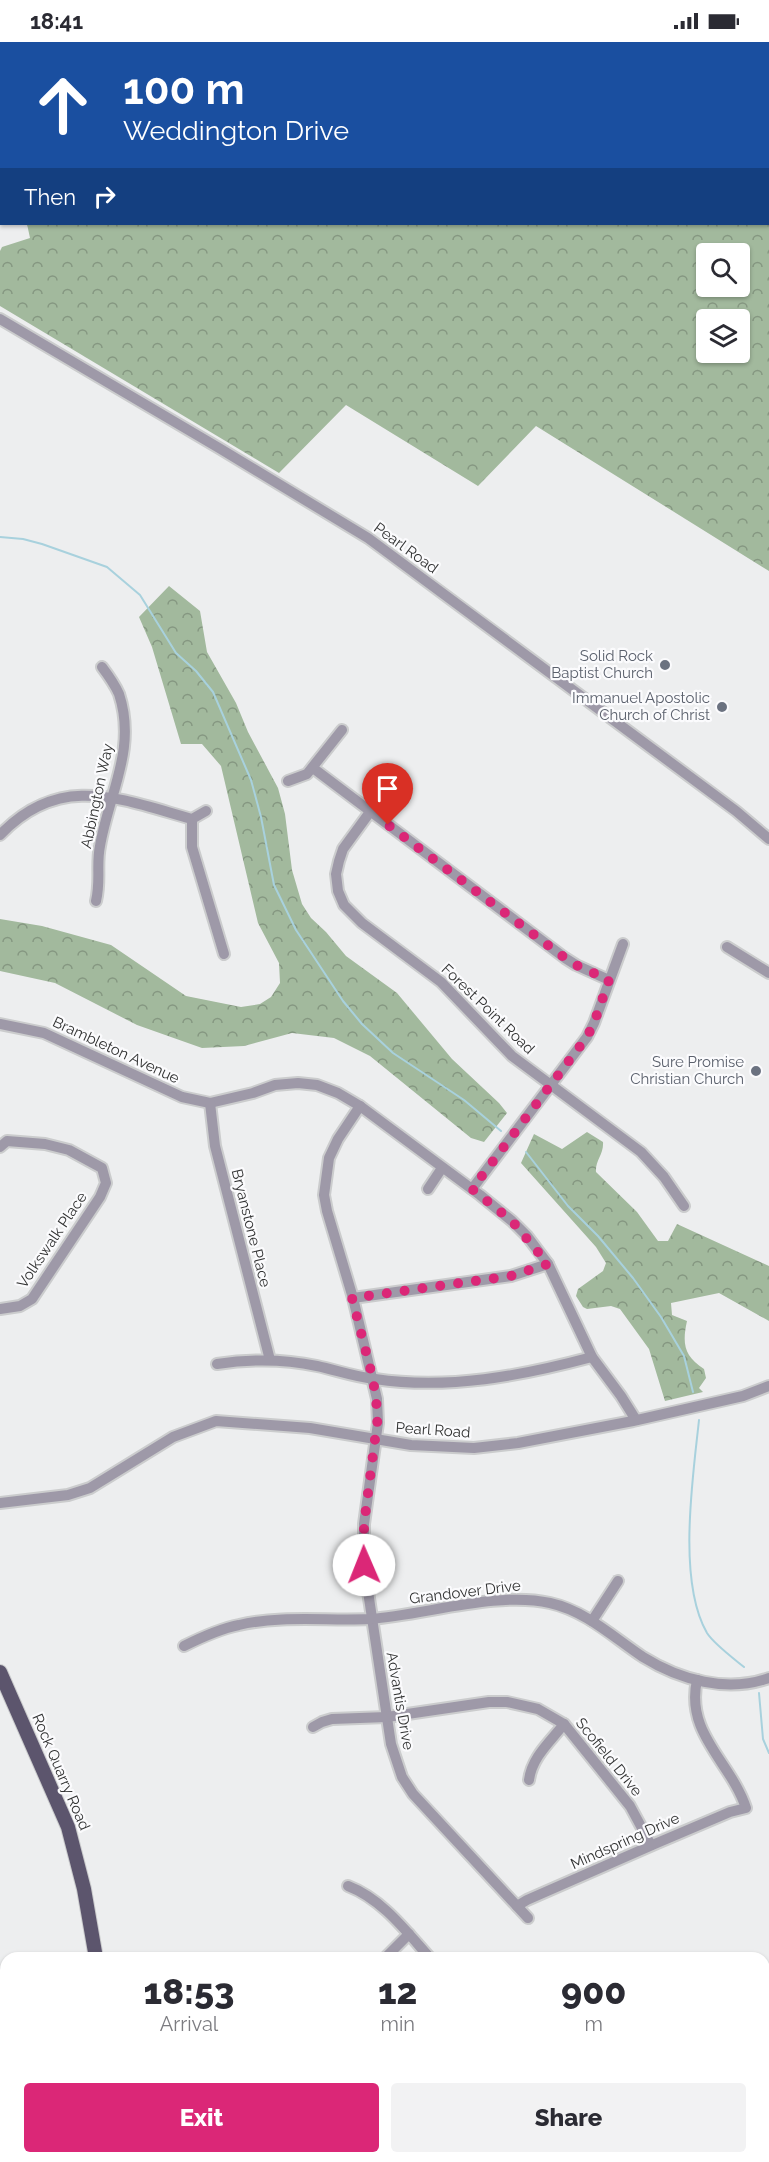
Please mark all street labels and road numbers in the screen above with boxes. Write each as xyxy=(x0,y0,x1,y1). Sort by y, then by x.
street label: Pearl Road xyxy=(370,519,442,577)
street label: Abbington Way xyxy=(77,742,117,850)
street label: Forest Point Road xyxy=(438,960,538,1058)
street label: Brambleton Avenue xyxy=(50,1013,182,1087)
street label: Bryanstone Place xyxy=(228,1167,274,1289)
street label: Volkswalk Place xyxy=(13,1188,91,1291)
street label: Pearl Road xyxy=(395,1418,471,1442)
street label: Grandover Drive xyxy=(408,1576,522,1608)
street label: Advantis Drive xyxy=(383,1651,417,1752)
street label: Rock Quarry Road xyxy=(28,1711,94,1833)
street label: Scofield Drive xyxy=(572,1714,646,1800)
street label: Mindspring Drive xyxy=(568,1809,682,1873)

